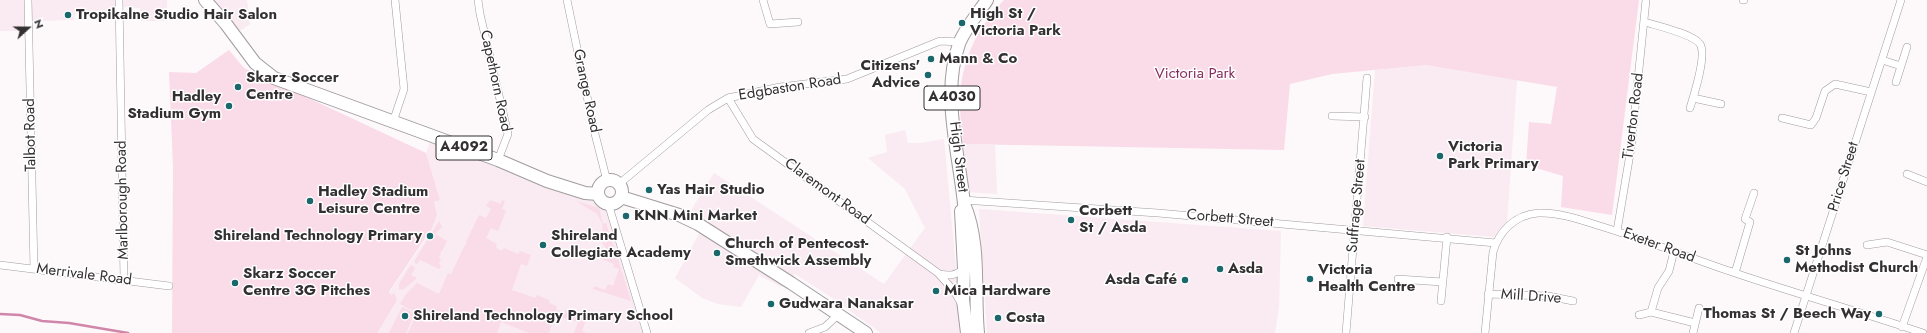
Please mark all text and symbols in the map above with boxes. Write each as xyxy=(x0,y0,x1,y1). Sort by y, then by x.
place label: High St / Victoria Park xyxy=(970,5,1061,40)
place label: Tropikalne Studio Hair Salon xyxy=(76,6,277,24)
north arrow xyxy=(8,8,48,48)
marker: Tropikalne Studio Hair Salon xyxy=(63,10,73,20)
text: N xyxy=(30,17,48,31)
marker: High St / Victoria Park xyxy=(957,18,967,28)
street label: Capethorn Road xyxy=(475,29,515,133)
street label: Grange Road xyxy=(568,48,604,134)
place label: Mann & Co xyxy=(939,50,1017,68)
marker: Mann & Co xyxy=(926,54,936,64)
place label: Citizens' Advice xyxy=(861,57,920,92)
park label: Victoria Park xyxy=(1155,65,1235,83)
place label: Skarz Soccer Centre xyxy=(246,69,339,104)
marker: Citizens' Advice xyxy=(923,70,933,80)
street label: Edgbaston Road xyxy=(737,71,843,105)
street label: Tiverton Road xyxy=(1620,72,1648,160)
marker: Skarz Soccer Centre xyxy=(233,82,243,92)
road number: A4030 xyxy=(924,86,980,110)
place label: Hadley Stadium Gym xyxy=(127,88,221,123)
street label: Talbot Road xyxy=(21,98,41,172)
marker: Hadley Stadium Gym xyxy=(224,101,234,111)
street label: High Street xyxy=(945,120,971,194)
road number: A4092 xyxy=(436,136,492,160)
place label: Victoria Park Primary xyxy=(1448,138,1538,173)
street label: Marlborough Road xyxy=(113,140,133,260)
street label: Price Street xyxy=(1825,140,1863,214)
marker: Victoria Park Primary xyxy=(1435,151,1445,161)
street label: Claremont Road xyxy=(781,155,873,229)
street label: Suffrage Street xyxy=(1344,159,1370,253)
place label: Yas Hair Studio xyxy=(657,181,765,199)
place label: Hadley Stadium Leisure Centre xyxy=(318,183,428,218)
marker: Yas Hair Studio xyxy=(644,185,654,195)
marker: Hadley Stadium Leisure Centre xyxy=(305,196,315,206)
place label: Corbett St / Asda xyxy=(1079,202,1146,237)
street label: Corbett Street xyxy=(1186,206,1274,232)
place label: KNN Mini Market xyxy=(634,207,757,225)
marker: KNN Mini Market xyxy=(621,211,631,221)
marker: Corbett St / Asda xyxy=(1066,215,1076,225)
street label: Exeter Road xyxy=(1621,225,1697,267)
place label: Shireland Technology Primary xyxy=(213,227,422,245)
place label: Shireland Collegiate Academy xyxy=(551,227,691,262)
marker: Shireland Technology Primary xyxy=(425,231,435,241)
place label: Church of Pentecost- Smethwick Assembly xyxy=(725,235,871,270)
marker: Shireland Collegiate Academy xyxy=(538,240,548,250)
place label: St Johns Methodist Church xyxy=(1795,242,1918,277)
marker: Church of Pentecost- Smethwick Assembly xyxy=(712,248,722,258)
marker: St Johns Methodist Church xyxy=(1782,255,1792,265)
street label: Merrivale Road xyxy=(35,260,133,290)
place label: Asda xyxy=(1228,260,1263,278)
place label: Victoria Health Centre xyxy=(1318,261,1415,296)
marker: Asda xyxy=(1215,264,1225,274)
place label: Skarz Soccer Centre 3G Pitches xyxy=(243,265,370,300)
place label: Asda Café xyxy=(1105,271,1177,289)
marker: Victoria Health Centre xyxy=(1305,274,1315,284)
marker: Asda Café xyxy=(1180,275,1190,285)
marker: Skarz Soccer Centre 3G Pitches xyxy=(230,278,240,288)
place label: Mica Hardware xyxy=(944,282,1051,300)
marker: Mica Hardware xyxy=(931,286,941,296)
street label: Mill Drive xyxy=(1500,286,1562,308)
place label: Gudwara Nanaksar xyxy=(779,295,914,313)
marker: Gudwara Nanaksar xyxy=(766,299,776,309)
place label: Thomas St / Beech Way xyxy=(1703,305,1871,323)
place label: Shireland Technology Primary School xyxy=(413,307,673,325)
place label: Costa xyxy=(1006,309,1045,327)
marker: Thomas St / Beech Way xyxy=(1874,309,1884,319)
marker: Shireland Technology Primary School xyxy=(400,311,410,321)
marker: Costa xyxy=(993,313,1003,323)

